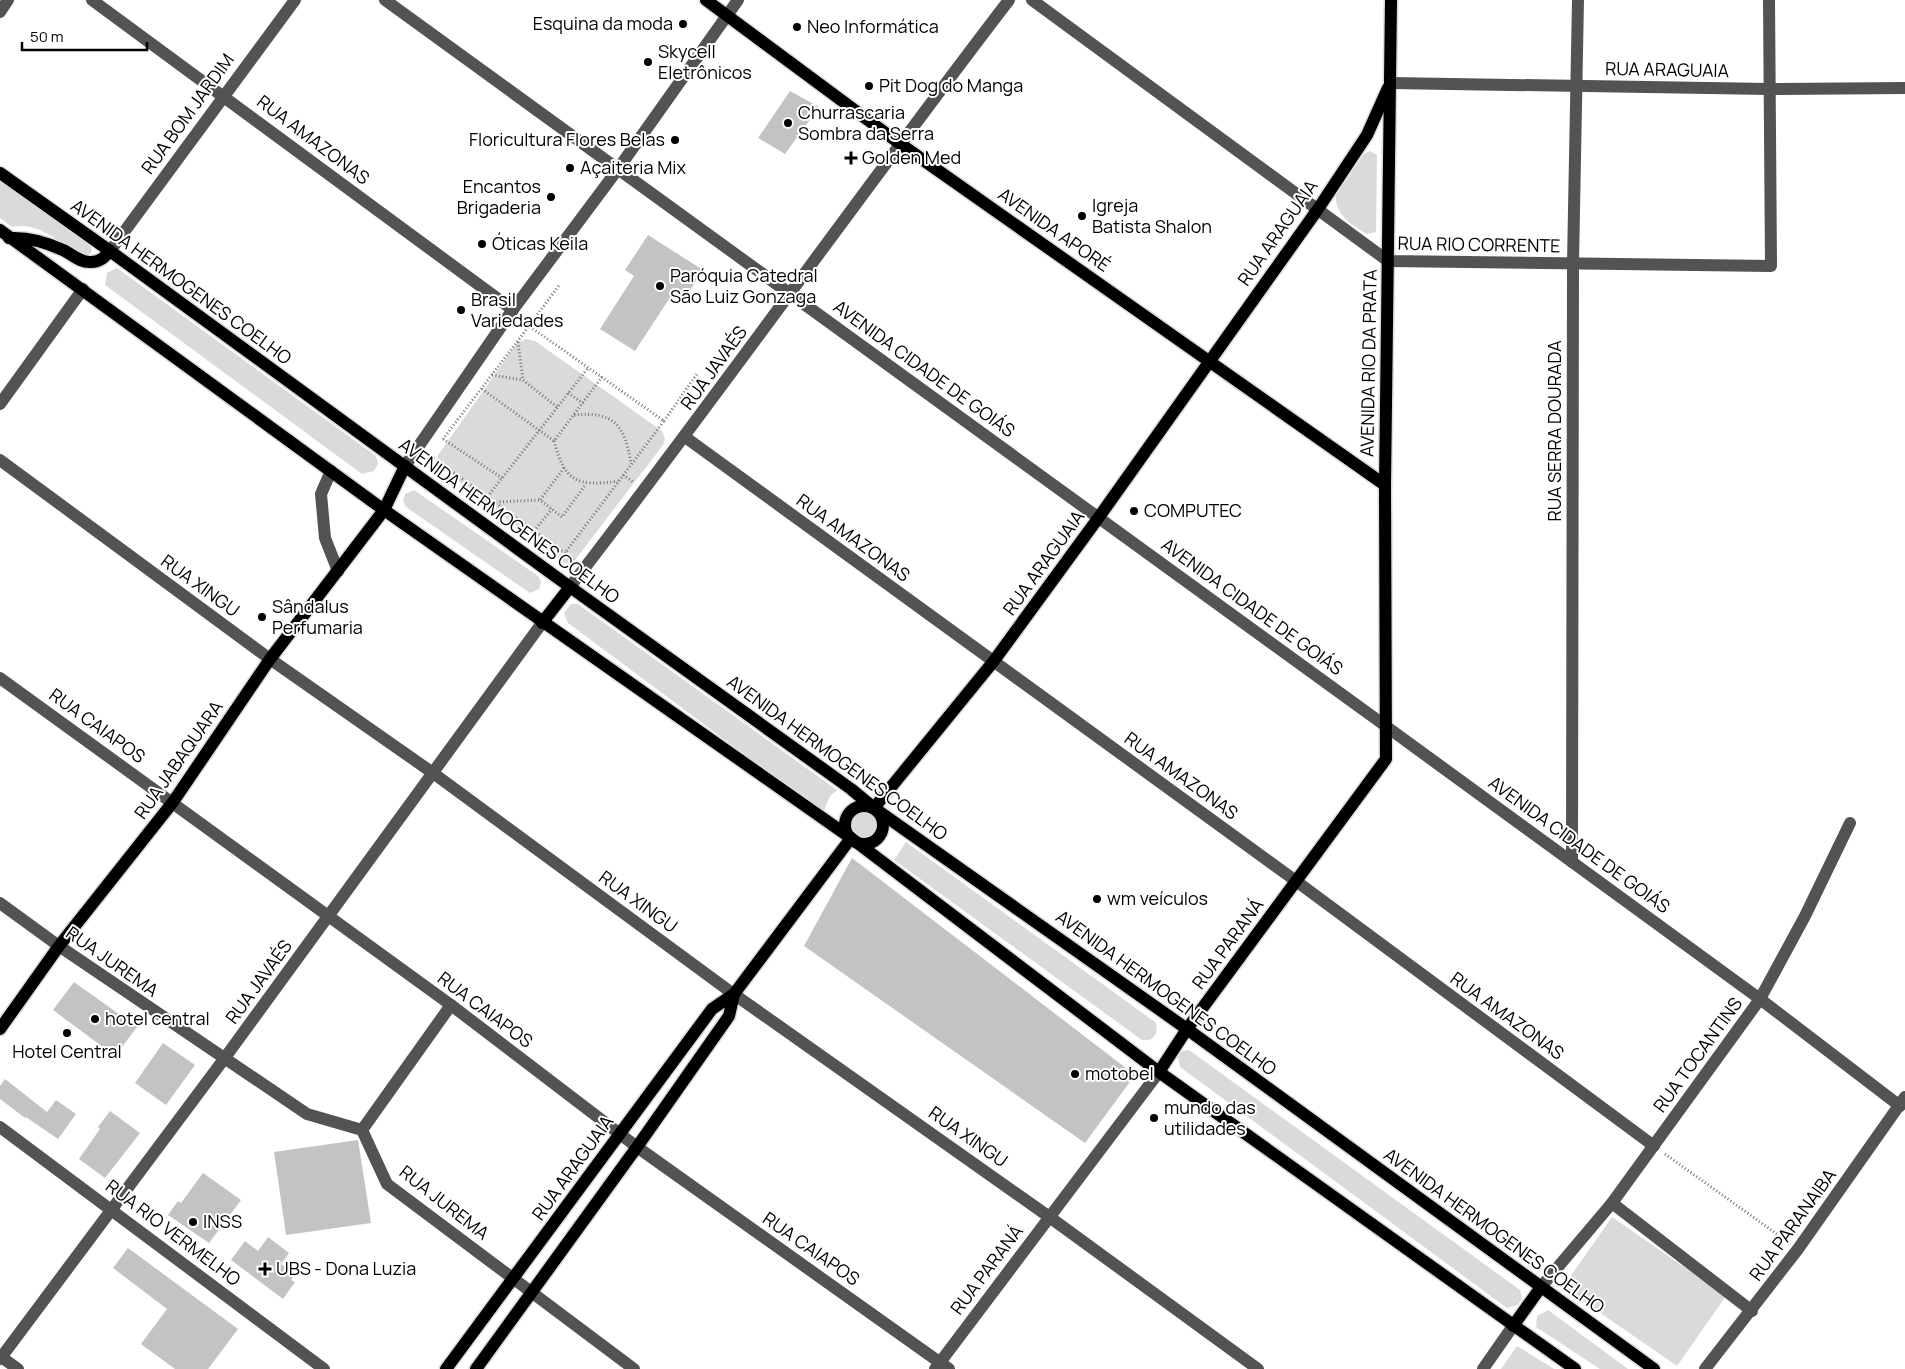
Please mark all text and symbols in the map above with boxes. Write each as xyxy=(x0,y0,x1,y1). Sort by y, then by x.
place label: Esquina da moda xyxy=(533,11,673,35)
place label: Neo Informática xyxy=(807,14,939,38)
marker: Esquina da moda xyxy=(677,18,689,30)
scale bar xyxy=(22,20,148,52)
marker: Neo Informática xyxy=(791,21,803,33)
text: 50 m xyxy=(30,26,64,47)
place label: Skycell Eletrônicos xyxy=(658,39,752,84)
street label: RUA BOM JARDIM xyxy=(135,48,239,178)
marker: Skycell Eletrônicos xyxy=(642,56,654,68)
street label: RUA ARAGUAIA xyxy=(1605,56,1730,82)
place label: Pit Dog do Manga xyxy=(879,73,1023,97)
marker: Pit Dog do Manga xyxy=(863,80,875,92)
street label: RUA AMAZONAS xyxy=(253,89,375,189)
place label: Churrascaria Sombra da Serra xyxy=(798,100,934,145)
marker: Churrascaria Sombra da Serra xyxy=(782,117,794,129)
place label: Floricultura Flores Belas xyxy=(469,127,665,151)
marker: Floricultura Flores Belas xyxy=(669,134,681,146)
place label: Golden Med xyxy=(862,145,961,169)
marker: Golden Med xyxy=(844,151,858,165)
place label: Açaiteria Mix xyxy=(580,155,687,179)
marker: Açaiteria Mix xyxy=(564,162,576,174)
place label: Encantos Brigaderia xyxy=(457,174,541,219)
street label: RUA ARAGUAIA xyxy=(1232,174,1323,290)
street label: AVENIDA APORÉ xyxy=(994,182,1115,277)
marker: Encantos Brigaderia xyxy=(545,191,557,203)
street label: AVENIDA HERMOGENES COELHO xyxy=(67,193,297,369)
place label: Igreja Batista Shalon xyxy=(1092,193,1212,238)
marker: Igreja Batista Shalon xyxy=(1076,210,1088,222)
place label: Óticas Keila xyxy=(492,231,588,255)
street label: RUA RIO CORRENTE xyxy=(1397,231,1561,257)
marker: Óticas Keila xyxy=(476,238,488,250)
place label: Paróquia Catedral São Luiz Gonzaga xyxy=(670,263,818,308)
street label: AVENIDA RIO DA PRATA xyxy=(1354,268,1382,457)
marker: Paróquia Catedral São Luiz Gonzaga xyxy=(654,280,666,292)
place label: Brasil Variedades xyxy=(471,287,564,332)
street label: AVENIDA CIDADE DE GOIÁS xyxy=(829,294,1020,442)
marker: Brasil Variedades xyxy=(455,304,467,316)
street label: RUA JAVAÉS xyxy=(675,321,752,414)
street label: RUA SERRA DOURADA xyxy=(1542,340,1566,522)
street label: AVENIDA HERMOGENES COELHO xyxy=(395,432,625,608)
street label: RUA AMAZONAS xyxy=(792,488,915,587)
place label: COMPUTEC xyxy=(1144,498,1242,522)
street label: RUA ARAGUAIA xyxy=(997,505,1090,620)
marker: COMPUTEC xyxy=(1128,505,1140,517)
street label: AVENIDA CIDADE DE GOIÁS xyxy=(1157,532,1348,680)
street label: RUA XINGU xyxy=(157,549,245,622)
place label: Sândalus Perfumaria xyxy=(272,594,363,639)
marker: Sândalus Perfumaria xyxy=(256,611,268,623)
street label: AVENIDA HERMOGENES COELHO xyxy=(723,669,953,845)
street label: RUA CAIAPOS xyxy=(45,682,150,768)
street label: RUA JABAQUARA xyxy=(128,695,228,823)
street label: RUA AMAZONAS xyxy=(1120,726,1243,825)
street label: AVENIDA CIDADE DE GOIÁS xyxy=(1484,770,1675,918)
street label: RUA XINGU xyxy=(595,865,683,938)
place label: wm veículos xyxy=(1107,886,1208,910)
marker: wm veículos xyxy=(1091,893,1103,905)
street label: RUA PARANÁ xyxy=(1186,893,1268,993)
street label: AVENIDA HERMOGENES COELHO xyxy=(1052,904,1282,1080)
street label: RUA JUREMA xyxy=(62,920,164,1002)
street label: RUA JAVAÉS xyxy=(220,935,297,1028)
street label: RUA CAIAPOS xyxy=(433,966,538,1053)
street label: RUA AMAZONAS xyxy=(1446,966,1569,1065)
street label: RUA TOCANTINS xyxy=(1647,992,1747,1117)
place label: hotel central xyxy=(105,1006,210,1030)
marker: hotel central xyxy=(89,1013,101,1025)
marker: Hotel Central xyxy=(61,1027,73,1039)
place label: Hotel Central xyxy=(12,1039,122,1063)
place label: motobel xyxy=(1085,1061,1154,1085)
marker: motobel xyxy=(1069,1068,1081,1080)
place label: mundo das utilidades xyxy=(1164,1095,1256,1140)
street label: RUA XINGU xyxy=(924,1100,1013,1172)
street label: RUA ARAGUAIA xyxy=(526,1110,619,1225)
marker: mundo das utilidades xyxy=(1148,1112,1160,1124)
street label: AVENIDA HERMOGENES COELHO xyxy=(1380,1142,1610,1318)
street label: RUA JUREMA xyxy=(395,1160,495,1245)
street label: RUA PARANAIBA xyxy=(1743,1163,1841,1285)
street label: RUA RIO VERMELHO xyxy=(101,1174,246,1291)
street label: RUA CAIAPOS xyxy=(758,1206,865,1290)
place label: INSS xyxy=(203,1209,242,1233)
marker: INSS xyxy=(187,1216,199,1228)
street label: RUA PARANÁ xyxy=(945,1219,1028,1319)
place label: UBS - Dona Luzia xyxy=(276,1256,416,1280)
marker: UBS - Dona Luzia xyxy=(258,1262,272,1276)

